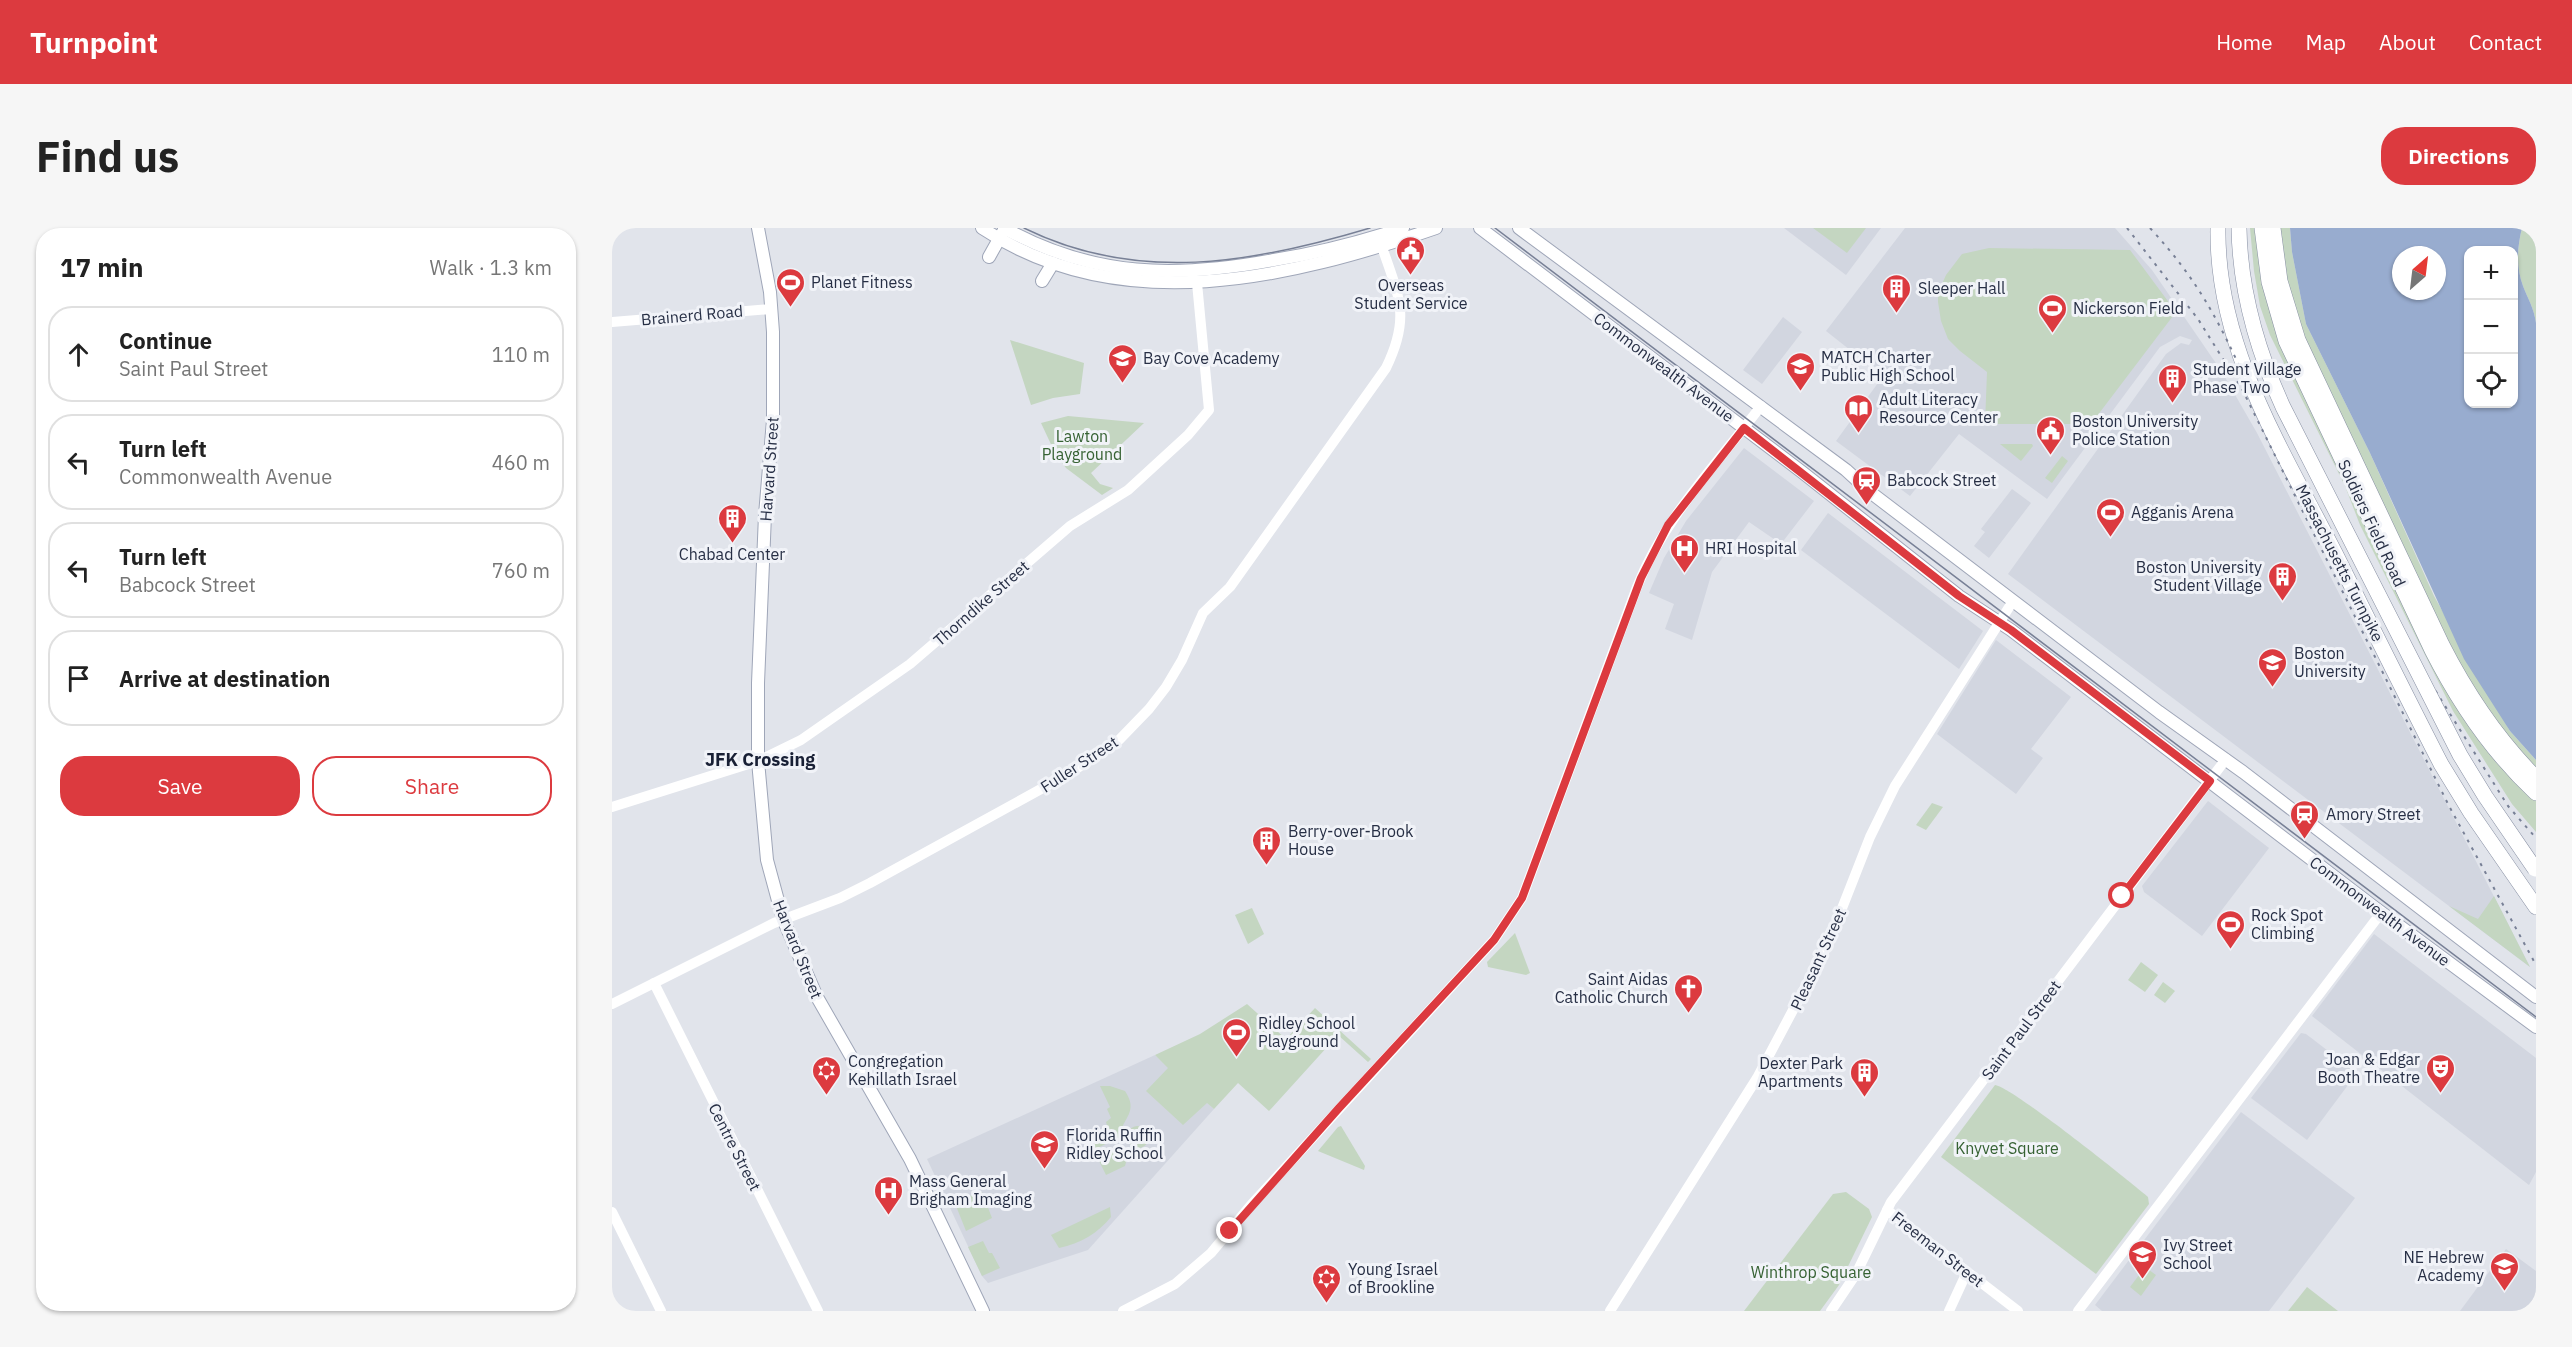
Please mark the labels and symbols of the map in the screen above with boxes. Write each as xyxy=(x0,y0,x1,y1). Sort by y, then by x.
public building icon: Overseas Student Service xyxy=(1395,234,1427,276)
north arrow xyxy=(2392,246,2446,300)
sports icon: Planet Fitness xyxy=(774,266,806,308)
place label: Planet Fitness xyxy=(811,272,913,292)
building icon: Sleeper Hall xyxy=(1881,272,1913,314)
place label: Overseas Student Service xyxy=(1354,275,1468,313)
place label: Sleeper Hall xyxy=(1918,278,2005,298)
sports icon: Nickerson Field xyxy=(2036,292,2068,334)
place label: Nickerson Field xyxy=(2073,298,2184,318)
street label: Brainerd Road xyxy=(640,301,744,329)
street label: Commonwealth Avenue xyxy=(1590,308,1738,426)
school or university icon: Bay Cove Academy xyxy=(1106,342,1138,384)
place label: MATCH Charter Public High School xyxy=(1821,347,1955,385)
place label: Bay Cove Academy xyxy=(1143,348,1279,368)
school or university icon: MATCH Charter Public High School xyxy=(1784,350,1816,392)
place label: Student Village Phase Two xyxy=(2193,359,2302,397)
building icon: Student Village Phase Two xyxy=(2156,362,2188,404)
place label: Adult Literacy Resource Center xyxy=(1879,389,1998,427)
library icon: Adult Literacy Resource Center xyxy=(1842,392,1874,434)
place label: Boston University Police Station xyxy=(2072,411,2198,449)
public building icon: Boston University Police Station xyxy=(2035,414,2067,456)
street label: Harvard Street xyxy=(755,416,783,522)
park label: Lawton Playground xyxy=(1042,426,1122,464)
street label: Soldiers Field Road xyxy=(2334,456,2410,590)
station icon: Babcock Street xyxy=(1850,464,1882,506)
place label: Babcock Street xyxy=(1887,470,1996,490)
street label: Massachusetts Turnpike xyxy=(2292,481,2388,645)
sports icon: Agganis Arena xyxy=(2094,496,2126,538)
building icon: Chabad Center xyxy=(716,502,748,544)
place label: Agganis Arena xyxy=(2131,502,2234,522)
hospital icon: HRI Hospital xyxy=(1668,532,1700,574)
place label: HRI Hospital xyxy=(1705,538,1797,558)
place label: Chabad Center xyxy=(679,544,785,564)
street label: Thorndike Street xyxy=(929,556,1033,650)
place label: Boston University Student Village xyxy=(2136,557,2262,595)
building icon: Boston University Student Village xyxy=(2267,560,2299,602)
place label: Boston University xyxy=(2294,643,2366,681)
school or university icon: Boston University xyxy=(2257,646,2289,688)
street label: Fuller Street xyxy=(1036,731,1122,797)
district label: JFK Crossing xyxy=(705,748,815,771)
station icon: Amory Street xyxy=(2289,798,2321,840)
place label: Amory Street xyxy=(2326,804,2421,824)
place label: Berry-over-Brook House xyxy=(1288,821,1414,859)
building icon: Berry-over-Brook House xyxy=(1251,824,1283,866)
street label: Commonwealth Avenue xyxy=(2306,852,2454,970)
route start xyxy=(2108,882,2134,908)
street label: Harvard Street xyxy=(769,897,827,1001)
street label: Pleasant Street xyxy=(1786,905,1850,1013)
place label: Rock Spot Climbing xyxy=(2251,905,2323,943)
sports icon: Rock Spot Climbing xyxy=(2214,908,2246,950)
place label: Saint Aidas Catholic Church xyxy=(1555,969,1668,1007)
church icon: Saint Aidas Catholic Church xyxy=(1673,972,1705,1014)
street label: Saint Paul Street xyxy=(1977,976,2065,1084)
place label: Ridley School Playground xyxy=(1258,1013,1355,1051)
sports icon: Ridley School Playground xyxy=(1221,1016,1253,1058)
place label: Joan & Edgar Booth Theatre xyxy=(2317,1049,2420,1087)
place label: Congregation Kehillath Israel xyxy=(848,1051,957,1089)
theatre icon: Joan & Edgar Booth Theatre xyxy=(2425,1052,2457,1094)
place label: Dexter Park Apartments xyxy=(1758,1053,1844,1091)
synagogue icon: Congregation Kehillath Israel xyxy=(811,1054,843,1096)
building icon: Dexter Park Apartments xyxy=(1848,1056,1880,1098)
street label: Centre Street xyxy=(704,1100,766,1194)
place label: Florida Ruffin Ridley School xyxy=(1066,1125,1163,1163)
school or university icon: Florida Ruffin Ridley School xyxy=(1029,1128,1061,1170)
park label: Knyvet Square xyxy=(1955,1138,2059,1158)
place label: Mass General Brigham Imaging xyxy=(909,1171,1033,1209)
hospital icon: Mass General Brigham Imaging xyxy=(872,1174,904,1216)
street label: Freeman Street xyxy=(1888,1207,1988,1291)
route end xyxy=(1216,1217,1242,1243)
place label: Ivy Street School xyxy=(2163,1235,2233,1273)
school or university icon: Ivy Street School xyxy=(2126,1238,2158,1280)
place label: NE Hebrew Academy xyxy=(2403,1247,2484,1285)
school or university icon: NE Hebrew Academy xyxy=(2489,1250,2521,1292)
place label: Young Israel of Brookline xyxy=(1348,1259,1438,1297)
synagogue icon: Young Israel of Brookline xyxy=(1311,1262,1343,1304)
park label: Winthrop Square xyxy=(1751,1262,1872,1282)

